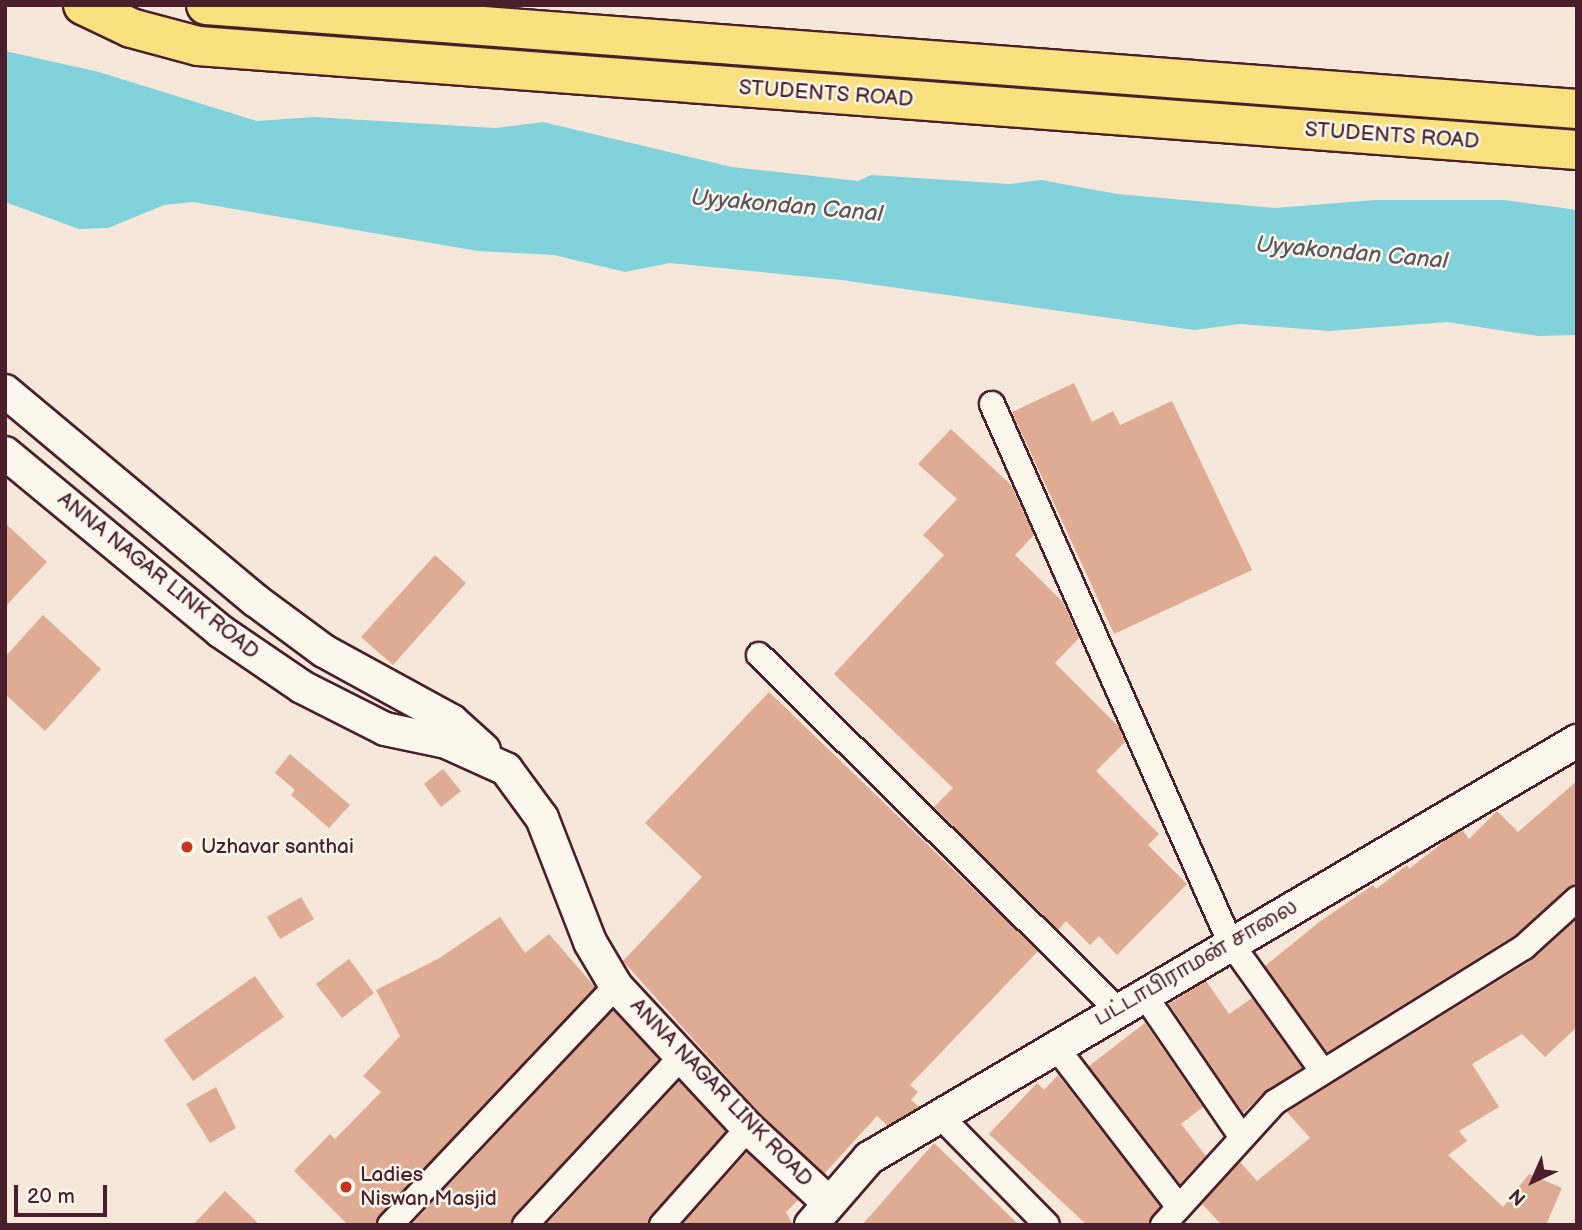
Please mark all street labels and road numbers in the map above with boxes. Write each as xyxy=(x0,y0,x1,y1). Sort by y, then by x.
street label: STUDENTS ROAD xyxy=(738,75,914,113)
street label: STUDENTS ROAD xyxy=(1304,117,1480,155)
street label: ANNA NAGAR LINK ROAD xyxy=(52,487,264,665)
street label: பட்டாபிராமன் சாலை xyxy=(1090,894,1302,1032)
street label: ANNA NAGAR LINK ROAD xyxy=(624,994,818,1192)

